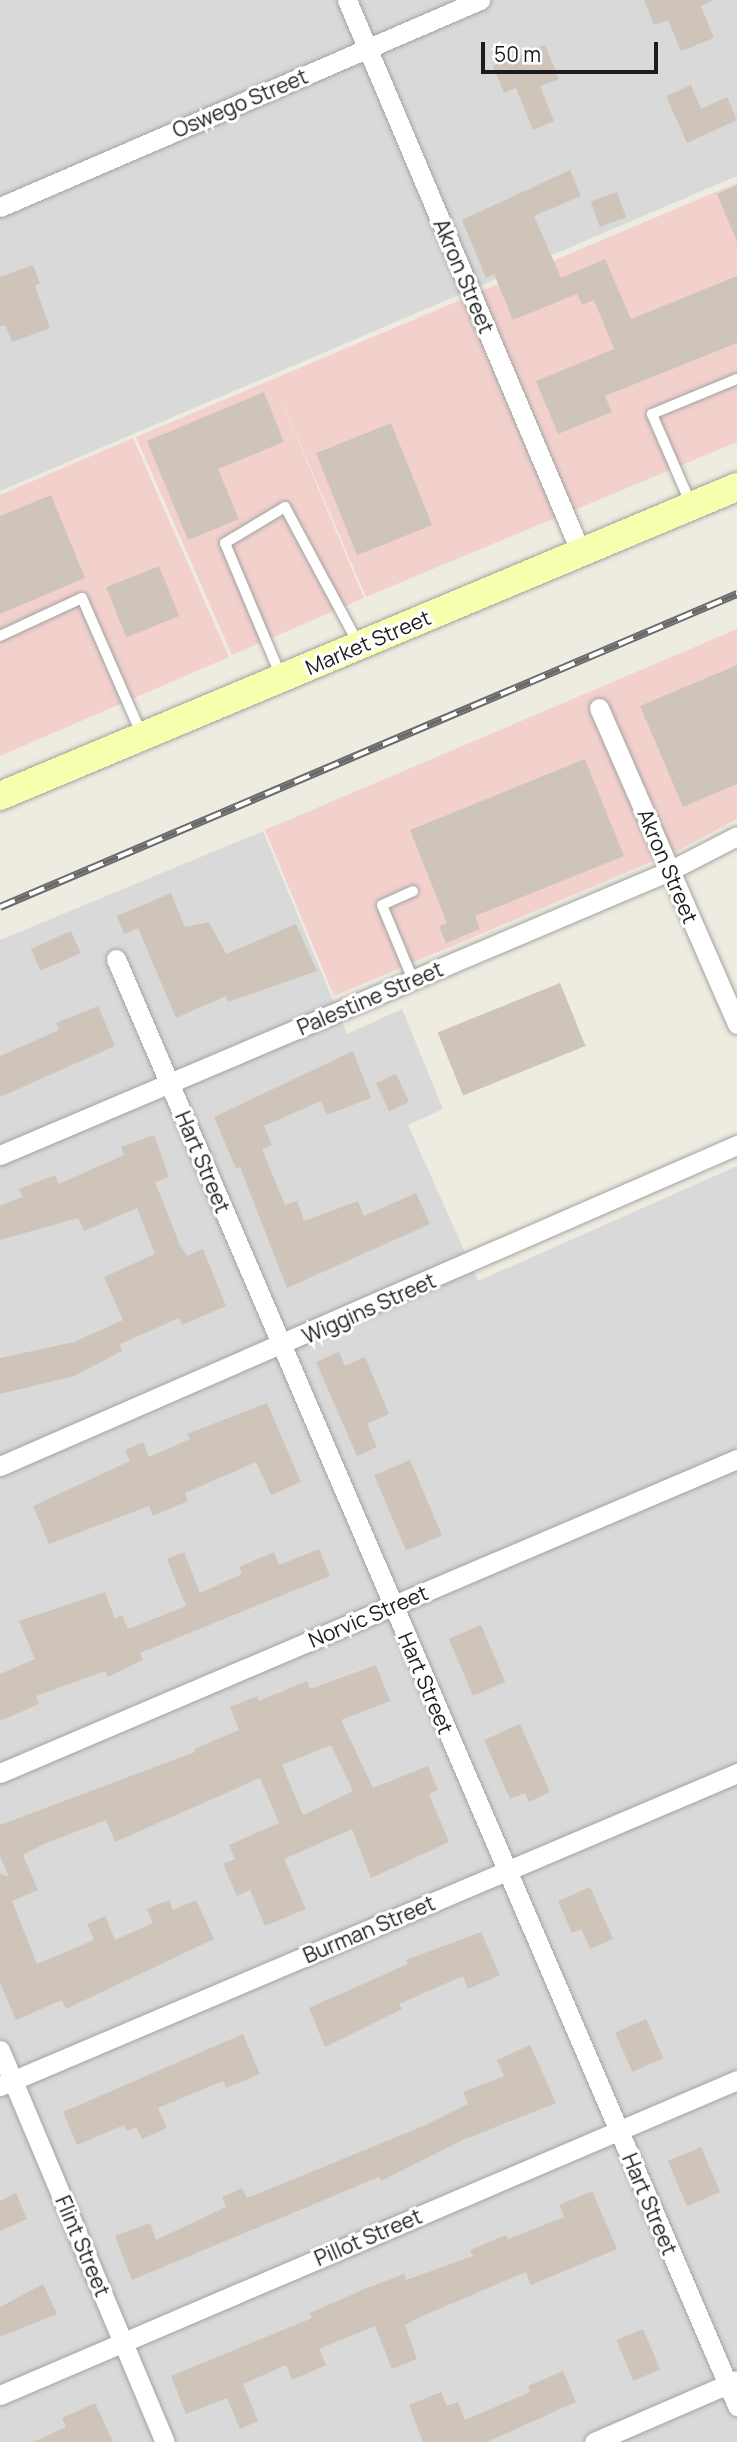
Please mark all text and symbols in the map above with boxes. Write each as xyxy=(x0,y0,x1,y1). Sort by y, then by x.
scale bar xyxy=(485,28,662,72)
text: 50 m xyxy=(494,40,541,68)
street label: Oswego Street xyxy=(169,63,311,143)
street label: Akron Street xyxy=(429,215,499,337)
street label: Market Street xyxy=(302,604,434,680)
street label: Akron Street xyxy=(633,805,703,927)
street label: Palestine Street xyxy=(293,956,447,1040)
street label: Hart Street xyxy=(170,1107,236,1217)
street label: Wiggins Street xyxy=(298,1267,440,1349)
street label: Norvic Street xyxy=(304,1580,432,1652)
street label: Hart Street xyxy=(393,1628,459,1738)
street label: Burman Street xyxy=(299,1890,439,1968)
street label: Hart Street xyxy=(617,2149,683,2259)
street label: Flint Street xyxy=(50,2192,116,2300)
street label: Pillot Street xyxy=(311,2203,425,2271)

